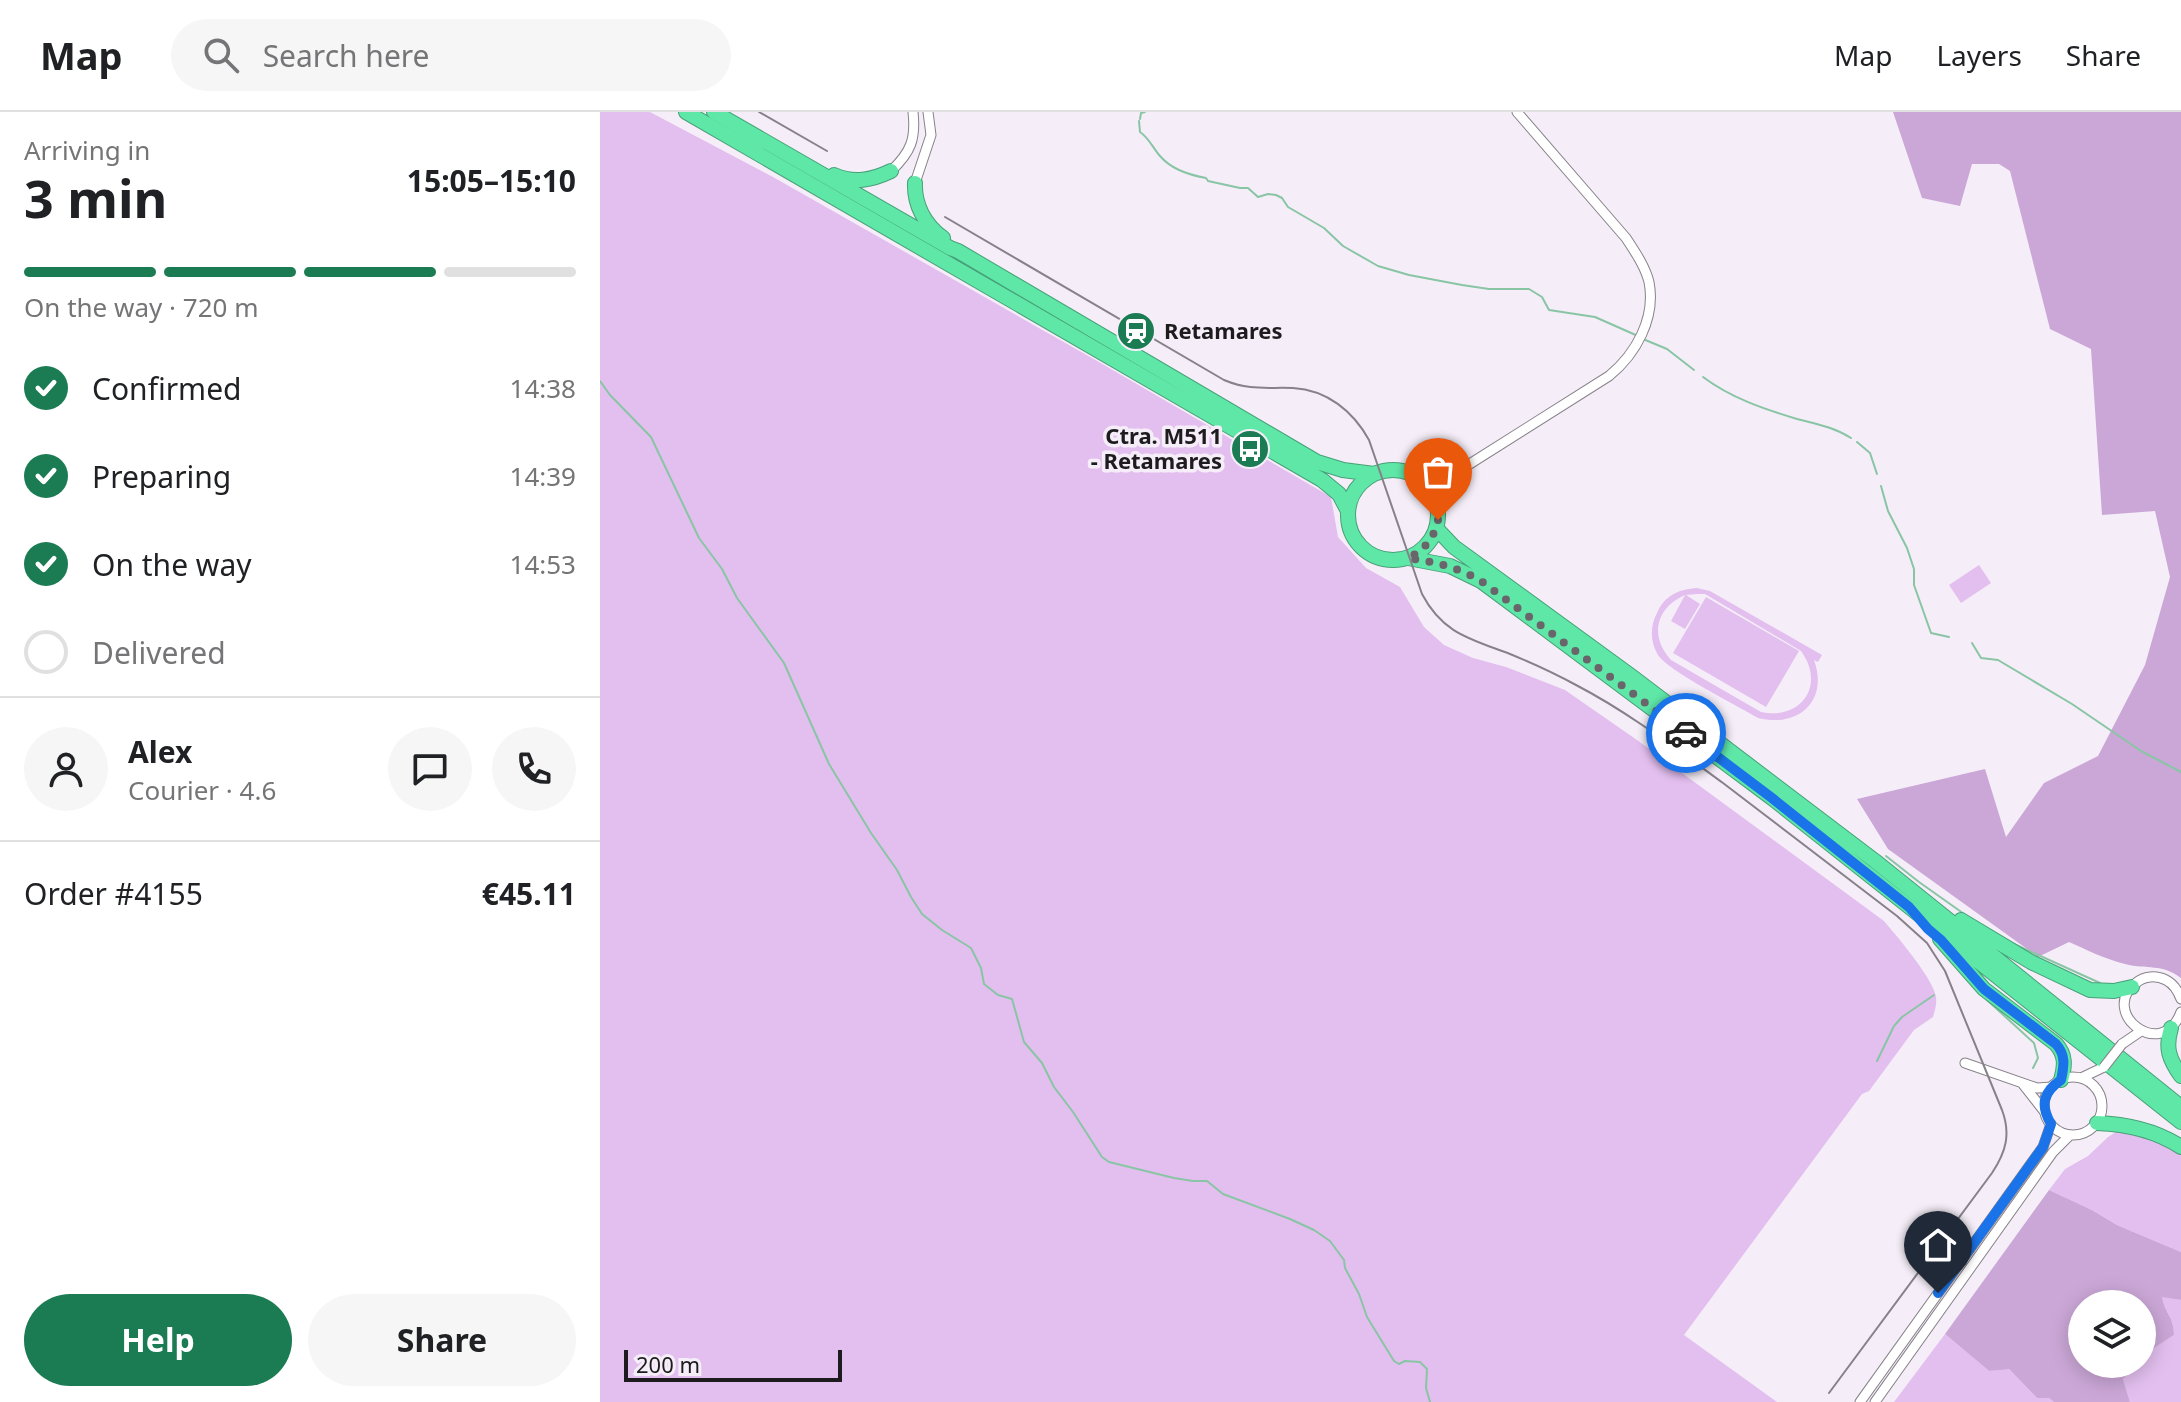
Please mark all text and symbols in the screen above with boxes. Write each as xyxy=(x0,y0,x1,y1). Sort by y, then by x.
search box xyxy=(171,19,731,91)
text: Map xyxy=(40,29,123,81)
icon: search xyxy=(199,33,243,77)
text: Search here xyxy=(263,35,430,76)
text: Map xyxy=(1834,36,1892,74)
text: Layers xyxy=(1936,36,2022,74)
text: Share xyxy=(2066,36,2141,74)
text: Arriving in xyxy=(24,132,150,168)
text: 15:05–15:10 xyxy=(407,160,576,201)
text: 3 min xyxy=(24,162,167,233)
text: On the way · 720 m xyxy=(24,289,258,325)
station icon: Retamares xyxy=(1115,310,1157,352)
place label: Retamares xyxy=(1164,315,1283,345)
icon: check xyxy=(24,366,68,410)
text: Confirmed xyxy=(92,368,242,409)
text: 14:38 xyxy=(510,370,576,406)
place label: Ctra. M511 - Retamares xyxy=(1091,420,1222,475)
bus stop icon: Ctra. M511 - Retamares xyxy=(1229,428,1271,470)
pin xyxy=(1404,438,1472,520)
icon: bag xyxy=(1416,450,1460,494)
icon: check xyxy=(24,454,68,498)
text: Preparing xyxy=(92,456,231,497)
text: 14:39 xyxy=(510,458,576,494)
icon: check xyxy=(24,542,68,586)
text: On the way xyxy=(92,544,252,585)
text: 14:53 xyxy=(510,546,576,582)
text: Delivered xyxy=(92,632,226,673)
courier xyxy=(1646,693,1726,773)
icon: car xyxy=(1664,711,1708,755)
button: person xyxy=(24,727,108,811)
button: chat xyxy=(388,727,472,811)
button: phone xyxy=(492,727,576,811)
text: Alex xyxy=(128,731,192,772)
text: Courier · 4.6 xyxy=(128,772,276,808)
text: Order #4155 xyxy=(24,873,203,914)
text: €45.11 xyxy=(482,873,576,914)
pin xyxy=(1904,1211,1972,1293)
icon: home xyxy=(1916,1223,1960,1267)
map controls xyxy=(2068,1290,2156,1378)
button: layers xyxy=(2068,1290,2156,1378)
button: Help xyxy=(24,1294,292,1386)
button: Share xyxy=(308,1294,576,1386)
scale bar xyxy=(624,1346,842,1382)
text: 200 m xyxy=(636,1349,700,1379)

